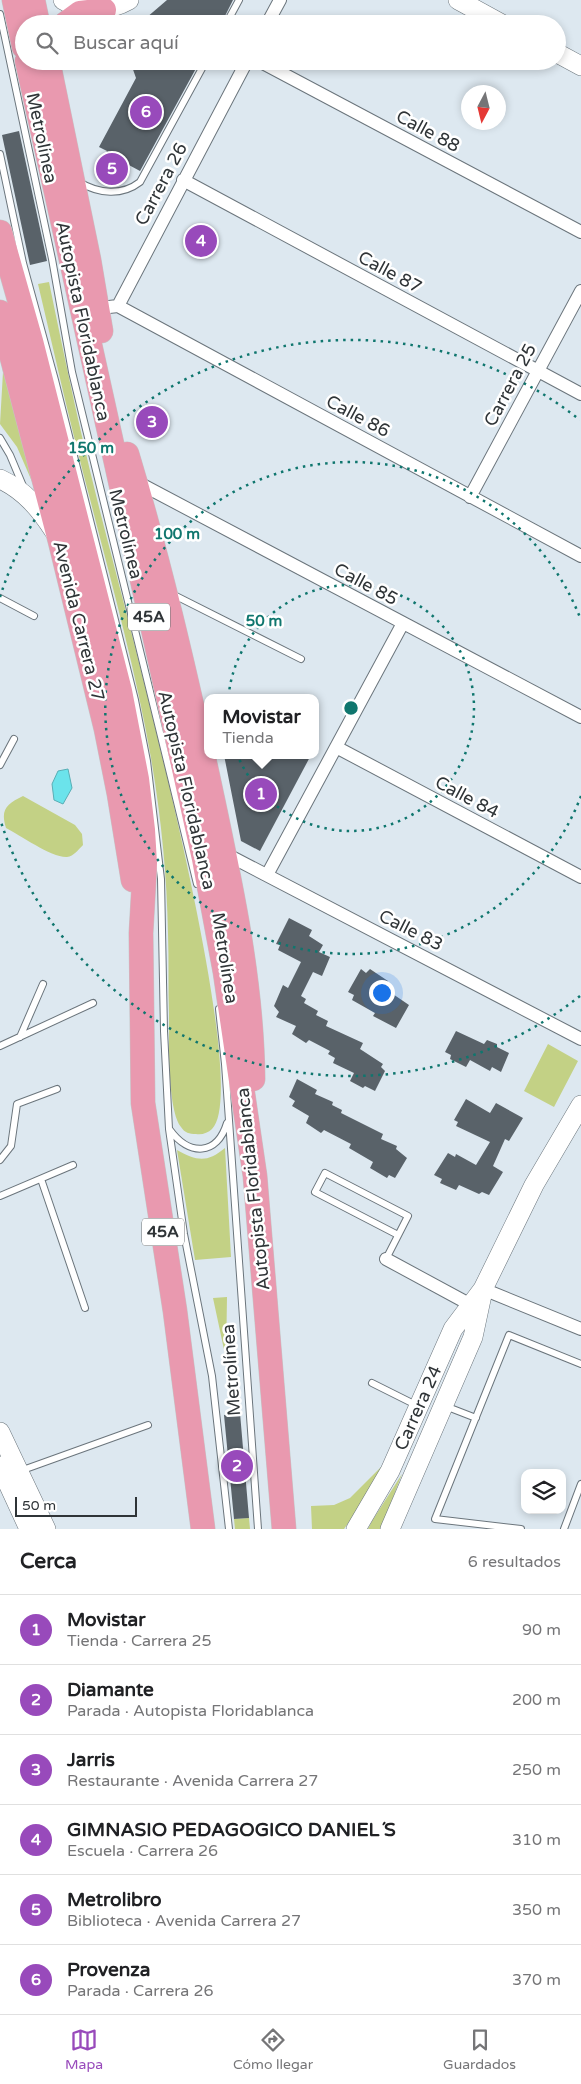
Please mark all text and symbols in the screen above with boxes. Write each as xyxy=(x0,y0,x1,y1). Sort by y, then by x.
search box xyxy=(15,15,566,70)
icon: search xyxy=(33,29,61,57)
text: Buscar aquí xyxy=(73,32,179,54)
north arrow xyxy=(461,85,506,130)
street label: Metrolínea xyxy=(22,91,62,185)
pin: 6 xyxy=(130,93,162,131)
street label: Calle 88 xyxy=(392,105,464,157)
street label: Carrera 26 xyxy=(130,139,192,229)
pin: 5 xyxy=(96,150,128,188)
street label: Autopista Floridablanca xyxy=(51,219,115,423)
pin: 4 xyxy=(185,222,217,260)
street label: Calle 87 xyxy=(354,246,426,298)
street label: Carrera 25 xyxy=(479,340,541,430)
street label: Calle 86 xyxy=(322,390,394,442)
pin: 3 xyxy=(136,403,168,441)
text: 150 m xyxy=(68,439,114,457)
street label: Metrolínea xyxy=(104,487,148,581)
text: 100 m xyxy=(154,525,200,543)
street label: Avenida Carrera 27 xyxy=(48,538,110,704)
street label: Calle 85 xyxy=(330,558,402,610)
road number: 45A xyxy=(128,604,170,630)
text: 50 m xyxy=(246,612,282,630)
street label: Autopista Floridablanca xyxy=(153,688,221,892)
popup xyxy=(204,694,319,759)
centre of rings xyxy=(342,699,360,717)
text: Movistar xyxy=(222,706,301,728)
text: Tienda xyxy=(222,728,274,748)
street label: Calle 84 xyxy=(431,771,503,823)
pin: 1 xyxy=(245,775,277,813)
street label: Calle 83 xyxy=(375,905,447,955)
street label: Metrolínea xyxy=(207,911,243,1005)
your location xyxy=(369,980,395,1006)
street label: Autopista Floridablanca xyxy=(231,1087,275,1291)
road number: 45A xyxy=(142,1218,184,1246)
street label: Metrolínea xyxy=(217,1323,245,1417)
street label: Carrera 24 xyxy=(390,1362,446,1454)
pin: 2 xyxy=(221,1447,253,1485)
map controls xyxy=(521,1469,566,1514)
button: layers xyxy=(521,1469,566,1514)
scale bar xyxy=(15,1494,138,1517)
text: 50 m xyxy=(22,1497,56,1514)
text: Cerca xyxy=(20,1549,77,1574)
text: 6 resultados xyxy=(468,1552,561,1572)
text: Movistar xyxy=(67,1609,146,1631)
text: 1 xyxy=(31,1620,41,1640)
text: 90 m xyxy=(522,1620,561,1640)
text: Tienda · Carrera 25 xyxy=(67,1631,212,1651)
text: Diamante xyxy=(67,1679,154,1701)
text: 2 xyxy=(31,1690,41,1710)
text: 200 m xyxy=(512,1690,561,1710)
text: Parada · Autopista Floridablanca xyxy=(67,1701,314,1721)
text: Jarris xyxy=(67,1749,115,1771)
text: 3 xyxy=(31,1760,41,1780)
text: 250 m xyxy=(512,1760,561,1780)
text: Restaurante · Avenida Carrera 27 xyxy=(67,1771,318,1791)
text: GIMNASIO PEDAGOGICO DANIEL´S xyxy=(67,1819,396,1841)
text: 4 xyxy=(31,1830,41,1850)
text: 310 m xyxy=(512,1830,561,1850)
text: Escuela · Carrera 26 xyxy=(67,1841,218,1861)
text: Metrolibro xyxy=(67,1889,162,1911)
text: 5 xyxy=(31,1900,41,1920)
text: 350 m xyxy=(512,1900,561,1920)
text: Biblioteca · Avenida Carrera 27 xyxy=(67,1911,301,1931)
text: Provenza xyxy=(67,1959,150,1981)
text: 6 xyxy=(31,1970,41,1990)
text: 370 m xyxy=(512,1970,561,1990)
text: Parada · Carrera 26 xyxy=(67,1981,214,2001)
tab: Mapa xyxy=(65,2026,103,2073)
tab: Cómo llegar xyxy=(233,2026,313,2073)
tab: Guardados xyxy=(443,2026,516,2073)

